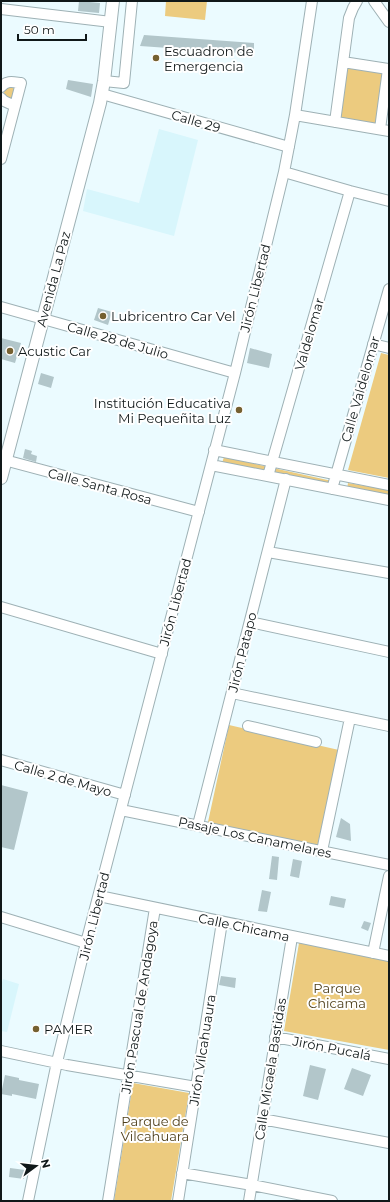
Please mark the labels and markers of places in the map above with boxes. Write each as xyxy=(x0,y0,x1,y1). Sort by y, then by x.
place label: Escuadron de Emergencia xyxy=(164,43,254,74)
marker: Escuadron de Emergencia xyxy=(151,53,161,63)
place label: Lubricentro Car Vel xyxy=(111,308,236,324)
marker: Lubricentro Car Vel xyxy=(98,311,108,321)
place label: Acustic Car xyxy=(18,343,91,359)
marker: Acustic Car xyxy=(5,346,15,356)
place label: Institución Educativa Mi Pequeñita Luz xyxy=(94,395,231,426)
marker: Institución Educativa Mi Pequeñita Luz xyxy=(234,405,244,415)
place label: PAMER xyxy=(44,1021,93,1037)
marker: PAMER xyxy=(31,1024,41,1034)

